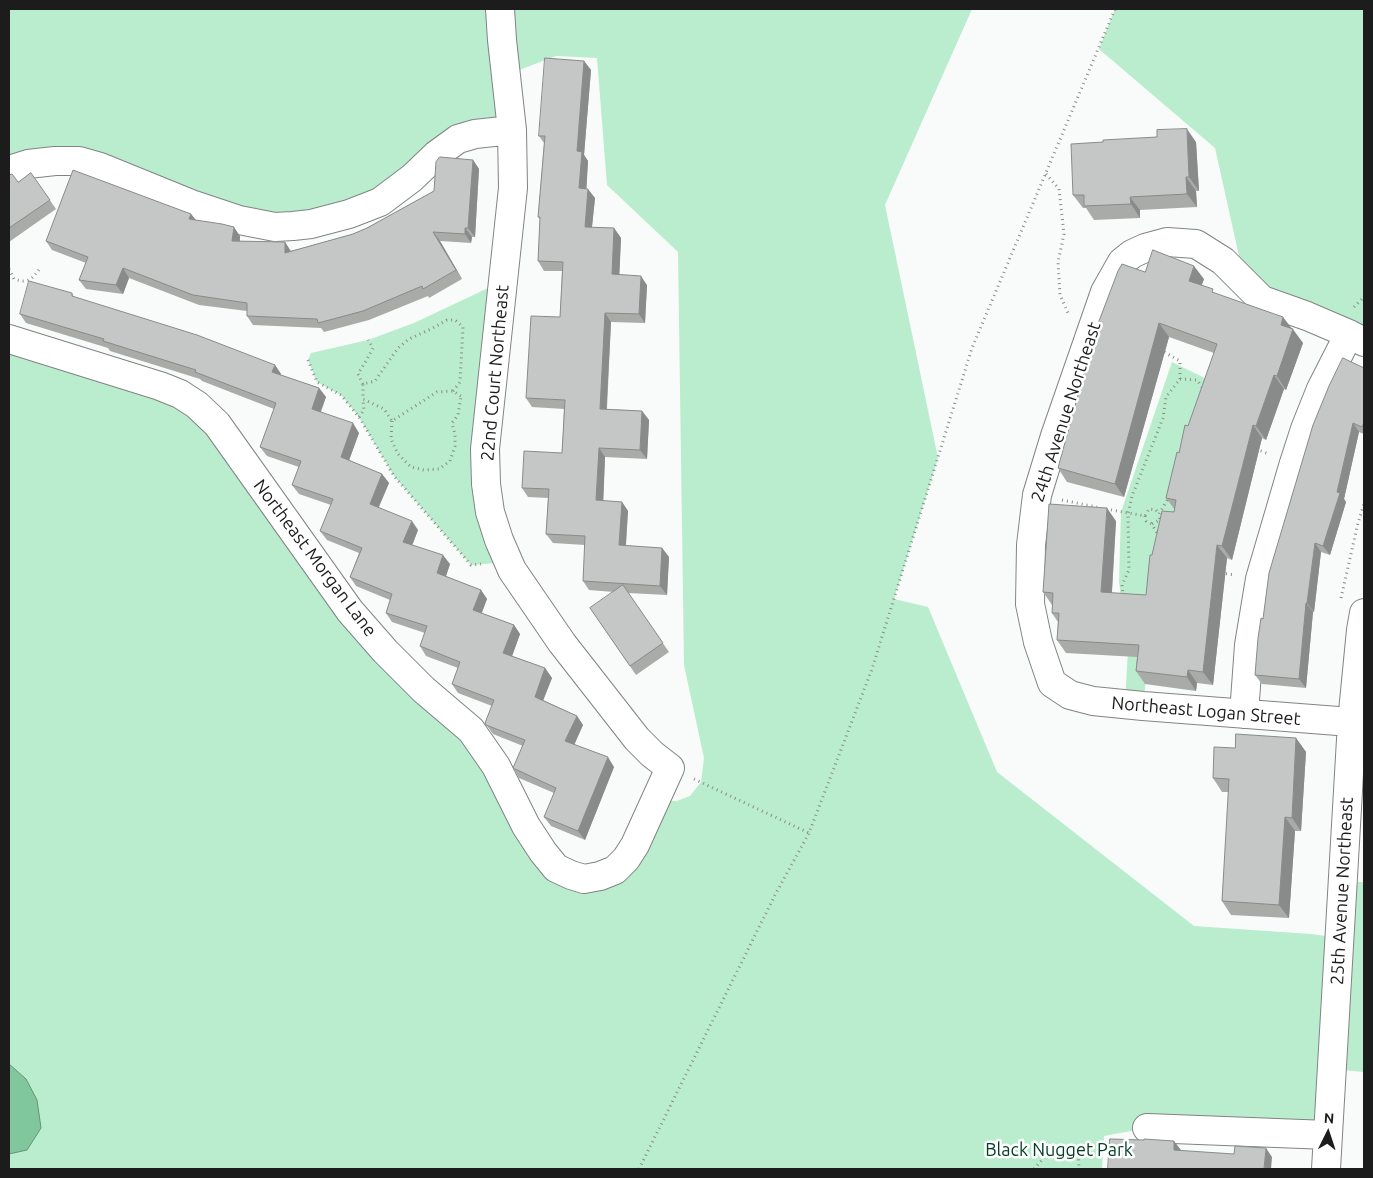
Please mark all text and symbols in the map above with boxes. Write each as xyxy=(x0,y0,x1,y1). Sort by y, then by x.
street label: 22nd Court Northeast xyxy=(477,284,513,462)
street label: 24th Avenue Northeast xyxy=(1027,319,1105,505)
street label: Northeast Morgan Lane xyxy=(249,475,381,641)
street label: Northeast Logan Street xyxy=(1111,692,1301,730)
street label: 25th Avenue Northeast xyxy=(1326,796,1358,986)
north arrow xyxy=(1303,1108,1353,1158)
text: N xyxy=(1323,1110,1335,1126)
park label: Black Nugget Park xyxy=(985,1139,1133,1161)

